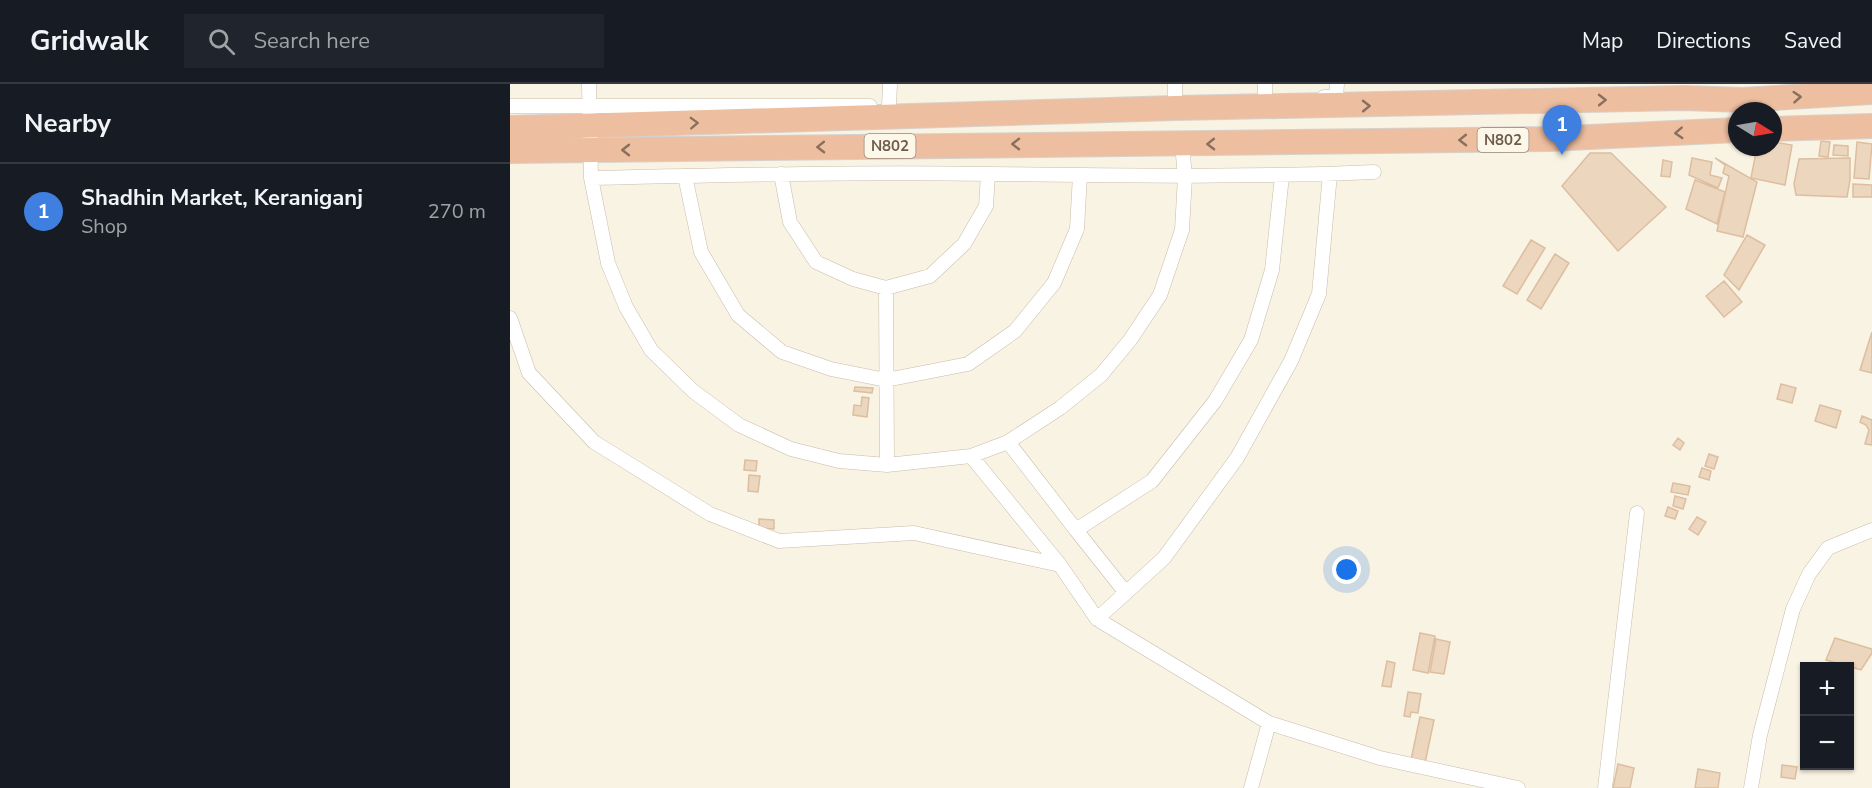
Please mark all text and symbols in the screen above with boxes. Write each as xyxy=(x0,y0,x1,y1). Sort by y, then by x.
search box xyxy=(184,14,604,68)
text: Gridwalk xyxy=(30,22,148,60)
icon: search xyxy=(205,25,238,58)
text: Search here xyxy=(253,26,370,56)
text: Map xyxy=(1582,27,1623,55)
text: Directions xyxy=(1656,27,1751,55)
text: Saved xyxy=(1784,27,1842,55)
one-way arrow xyxy=(1793,90,1802,103)
one-way arrow xyxy=(1598,94,1607,107)
one-way arrow xyxy=(1361,100,1370,112)
north arrow xyxy=(1728,102,1782,156)
text: Nearby xyxy=(24,106,111,141)
pin: 1 xyxy=(1542,106,1582,155)
one-way arrow xyxy=(690,117,699,130)
one-way arrow xyxy=(1674,126,1683,139)
road number: N802 xyxy=(1478,128,1528,152)
road number: N802 xyxy=(864,134,916,158)
one-way arrow xyxy=(1458,134,1467,146)
one-way arrow xyxy=(1206,137,1215,150)
one-way arrow xyxy=(1011,138,1020,150)
one-way arrow xyxy=(816,141,825,153)
one-way arrow xyxy=(621,144,630,156)
text: Shadhin Market, Keraniganj xyxy=(81,183,363,213)
text: 1 xyxy=(38,198,50,225)
text: 270 m xyxy=(428,198,486,225)
text: Shop xyxy=(81,213,127,240)
your location xyxy=(1332,555,1361,584)
map controls xyxy=(1800,662,1854,770)
button: + xyxy=(1800,662,1854,716)
button: − xyxy=(1800,716,1854,770)

